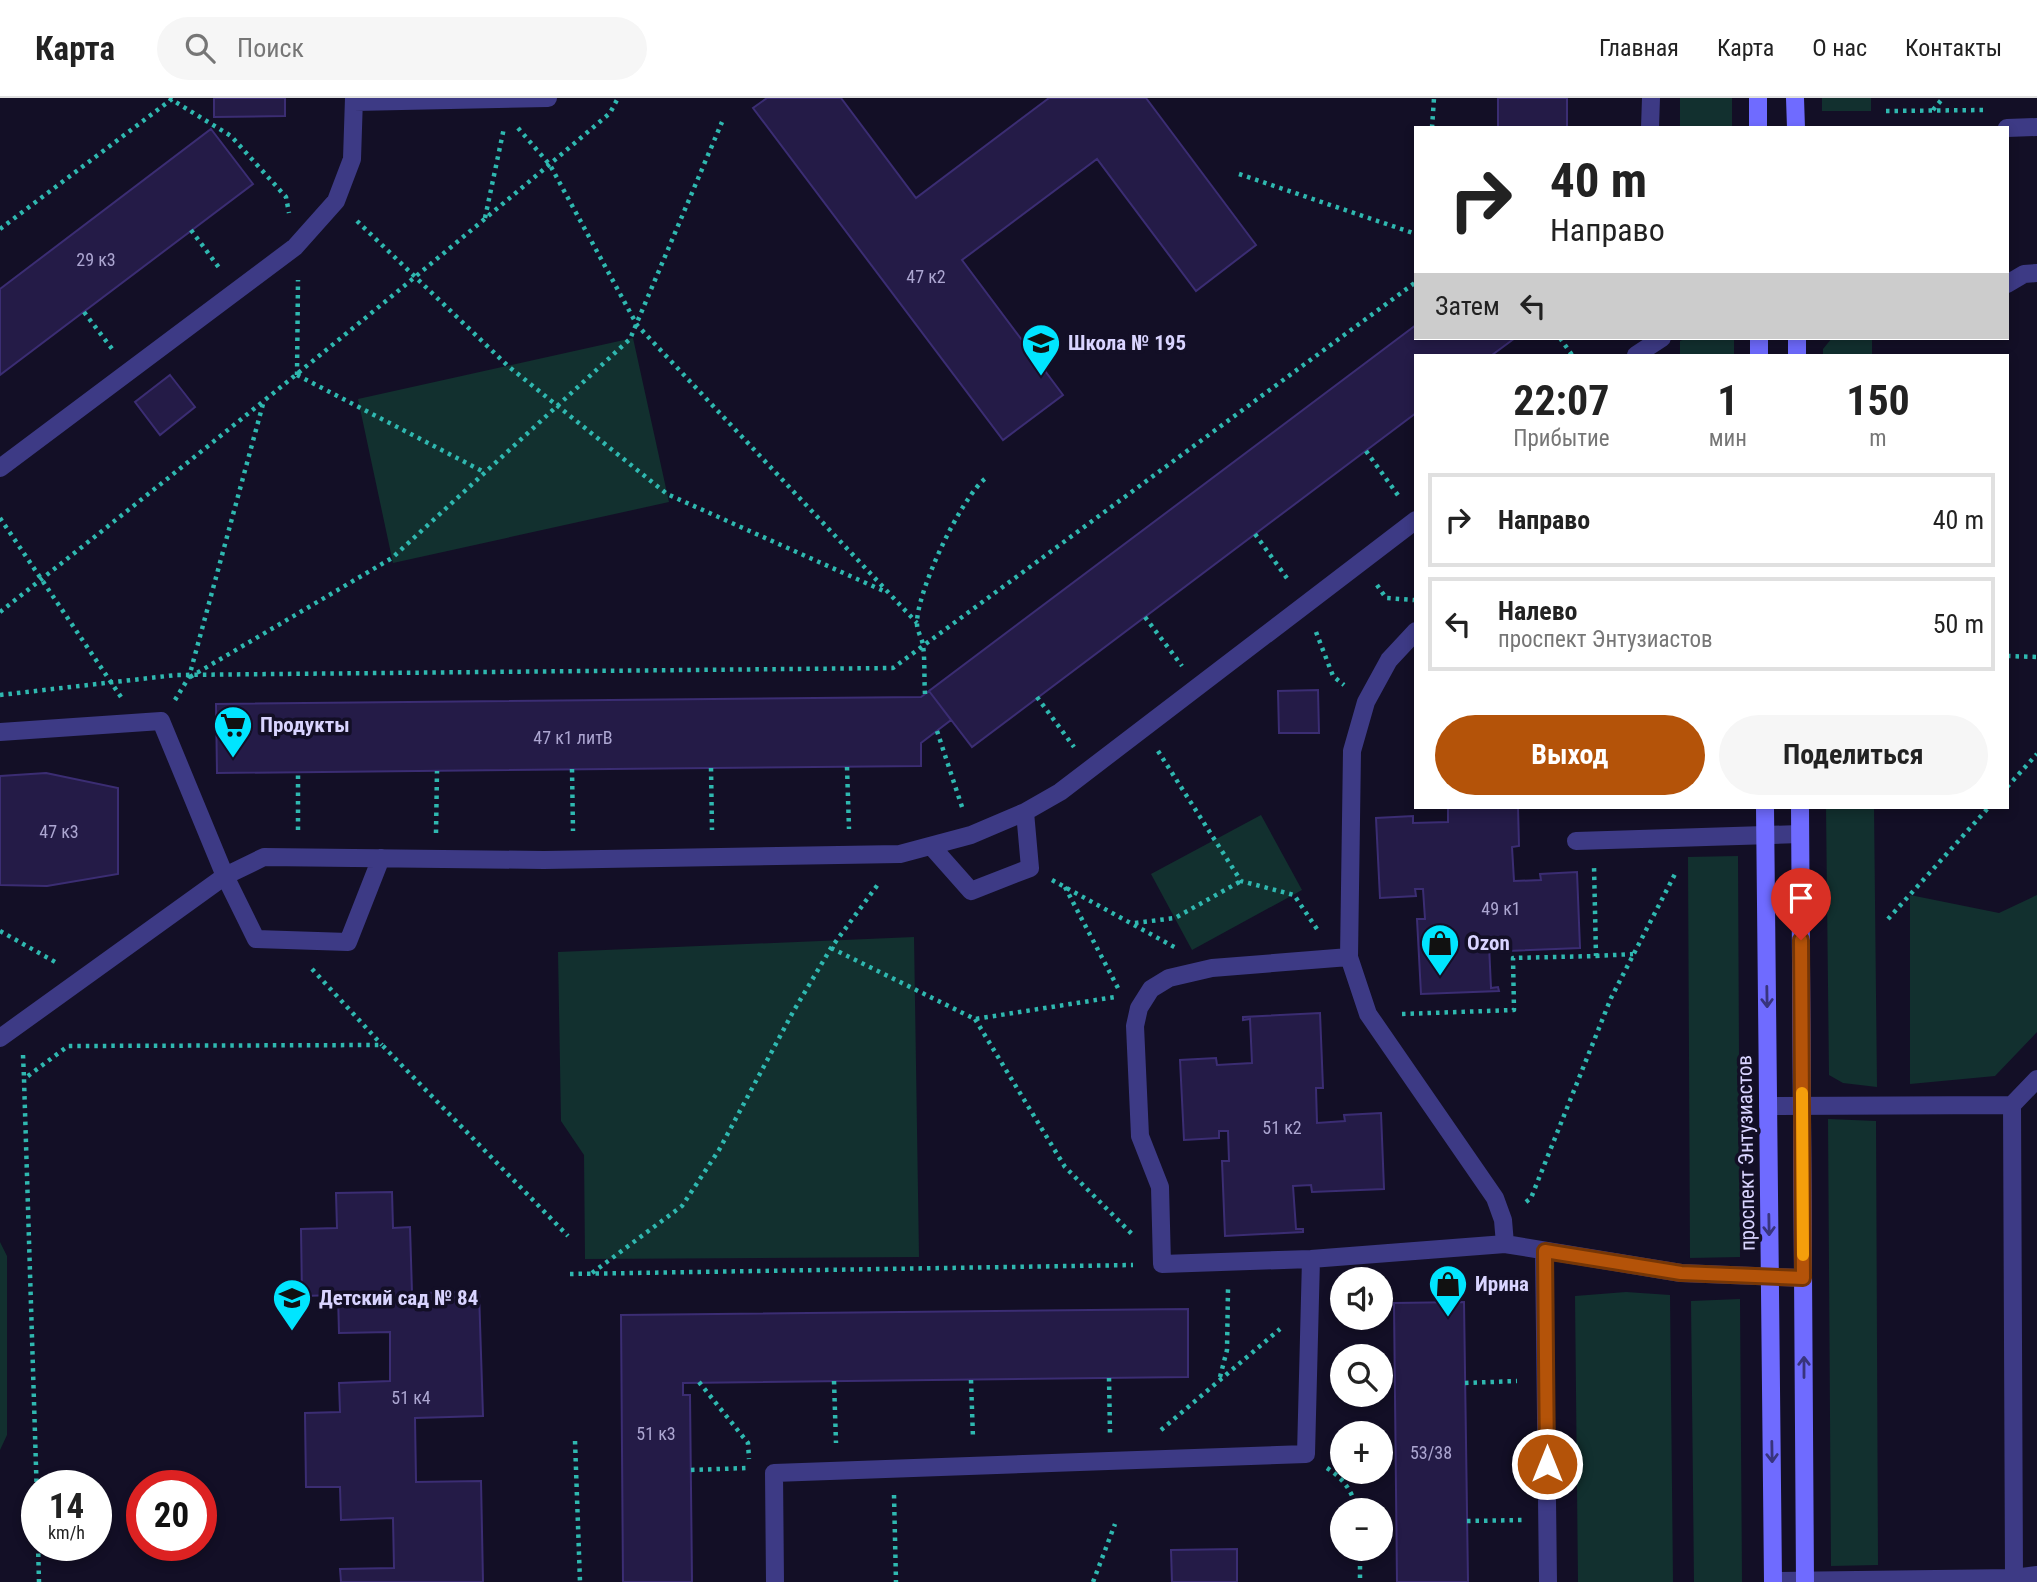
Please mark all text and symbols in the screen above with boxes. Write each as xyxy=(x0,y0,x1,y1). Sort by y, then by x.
search box xyxy=(157,17,647,80)
text: Карта xyxy=(35,29,115,68)
icon: search xyxy=(181,29,219,67)
text: Поиск xyxy=(237,33,304,63)
text: Главная xyxy=(1599,34,1679,62)
text: Карта xyxy=(1717,34,1774,62)
text: О нас xyxy=(1812,34,1867,62)
text: Контакты xyxy=(1905,34,2002,62)
text: 40 m xyxy=(1550,152,1647,209)
icon: right xyxy=(1435,154,1526,245)
text: Направо xyxy=(1550,211,1665,249)
house number: 29 к3 xyxy=(76,249,116,270)
house number: 47 к2 xyxy=(906,266,946,287)
icon: left xyxy=(1514,287,1552,325)
text: Затем xyxy=(1435,291,1500,321)
school or university icon: Школа № 195 xyxy=(1020,322,1062,377)
place label: Школа № 195 xyxy=(1068,331,1186,355)
text: 22:07 xyxy=(1513,376,1610,425)
text: 1 xyxy=(1717,376,1738,425)
text: 150 xyxy=(1846,376,1910,425)
text: Прибытие xyxy=(1513,425,1610,452)
text: мин xyxy=(1709,425,1747,452)
text: m xyxy=(1869,425,1887,452)
icon: right xyxy=(1439,501,1477,539)
text: Направо xyxy=(1498,505,1590,535)
text: 40 m xyxy=(1933,505,1984,535)
text: Налево xyxy=(1498,596,1578,626)
icon: left xyxy=(1439,605,1477,643)
text: 50 m xyxy=(1933,609,1984,639)
text: проспект Энтузиастов xyxy=(1498,626,1713,653)
supermarket icon: Продукты xyxy=(212,704,254,759)
place label: Продукты xyxy=(260,713,350,737)
button: Выход xyxy=(1435,715,1705,795)
button: Поделиться xyxy=(1719,715,1988,795)
house number: 47 к1 литВ xyxy=(533,727,613,748)
house number: 47 к3 xyxy=(39,821,79,842)
pin xyxy=(1771,868,1831,940)
icon: arrive xyxy=(1782,879,1820,917)
house number: 49 к1 xyxy=(1481,898,1521,919)
shop icon: Ozon xyxy=(1419,922,1461,977)
place label: Ozon xyxy=(1467,931,1510,955)
one-way arrow xyxy=(1760,986,1774,1009)
street label: проспект Энтузиастов xyxy=(1732,1055,1760,1251)
house number: 51 к2 xyxy=(1262,1117,1302,1138)
one-way arrow xyxy=(1762,1213,1776,1236)
shop icon: Ирина xyxy=(1427,1263,1469,1318)
map controls xyxy=(1330,1267,1393,1561)
button: sound xyxy=(1330,1267,1393,1330)
place label: Ирина xyxy=(1475,1272,1529,1296)
school or university icon: Детский сад № 84 xyxy=(271,1277,313,1332)
place label: Детский сад № 84 xyxy=(319,1286,478,1310)
button: search xyxy=(1330,1344,1393,1407)
one-way arrow xyxy=(1797,1356,1811,1379)
house number: 51 к4 xyxy=(391,1387,431,1408)
button: + xyxy=(1330,1421,1393,1484)
house number: 51 к3 xyxy=(636,1423,676,1444)
position arrow xyxy=(1510,1427,1584,1501)
one-way arrow xyxy=(1765,1441,1778,1464)
house number: 53/38 xyxy=(1410,1442,1452,1463)
speed limit sign: 20 xyxy=(126,1470,217,1561)
text: 14 xyxy=(49,1486,84,1527)
button: − xyxy=(1330,1498,1393,1561)
text: km/h xyxy=(48,1522,85,1543)

